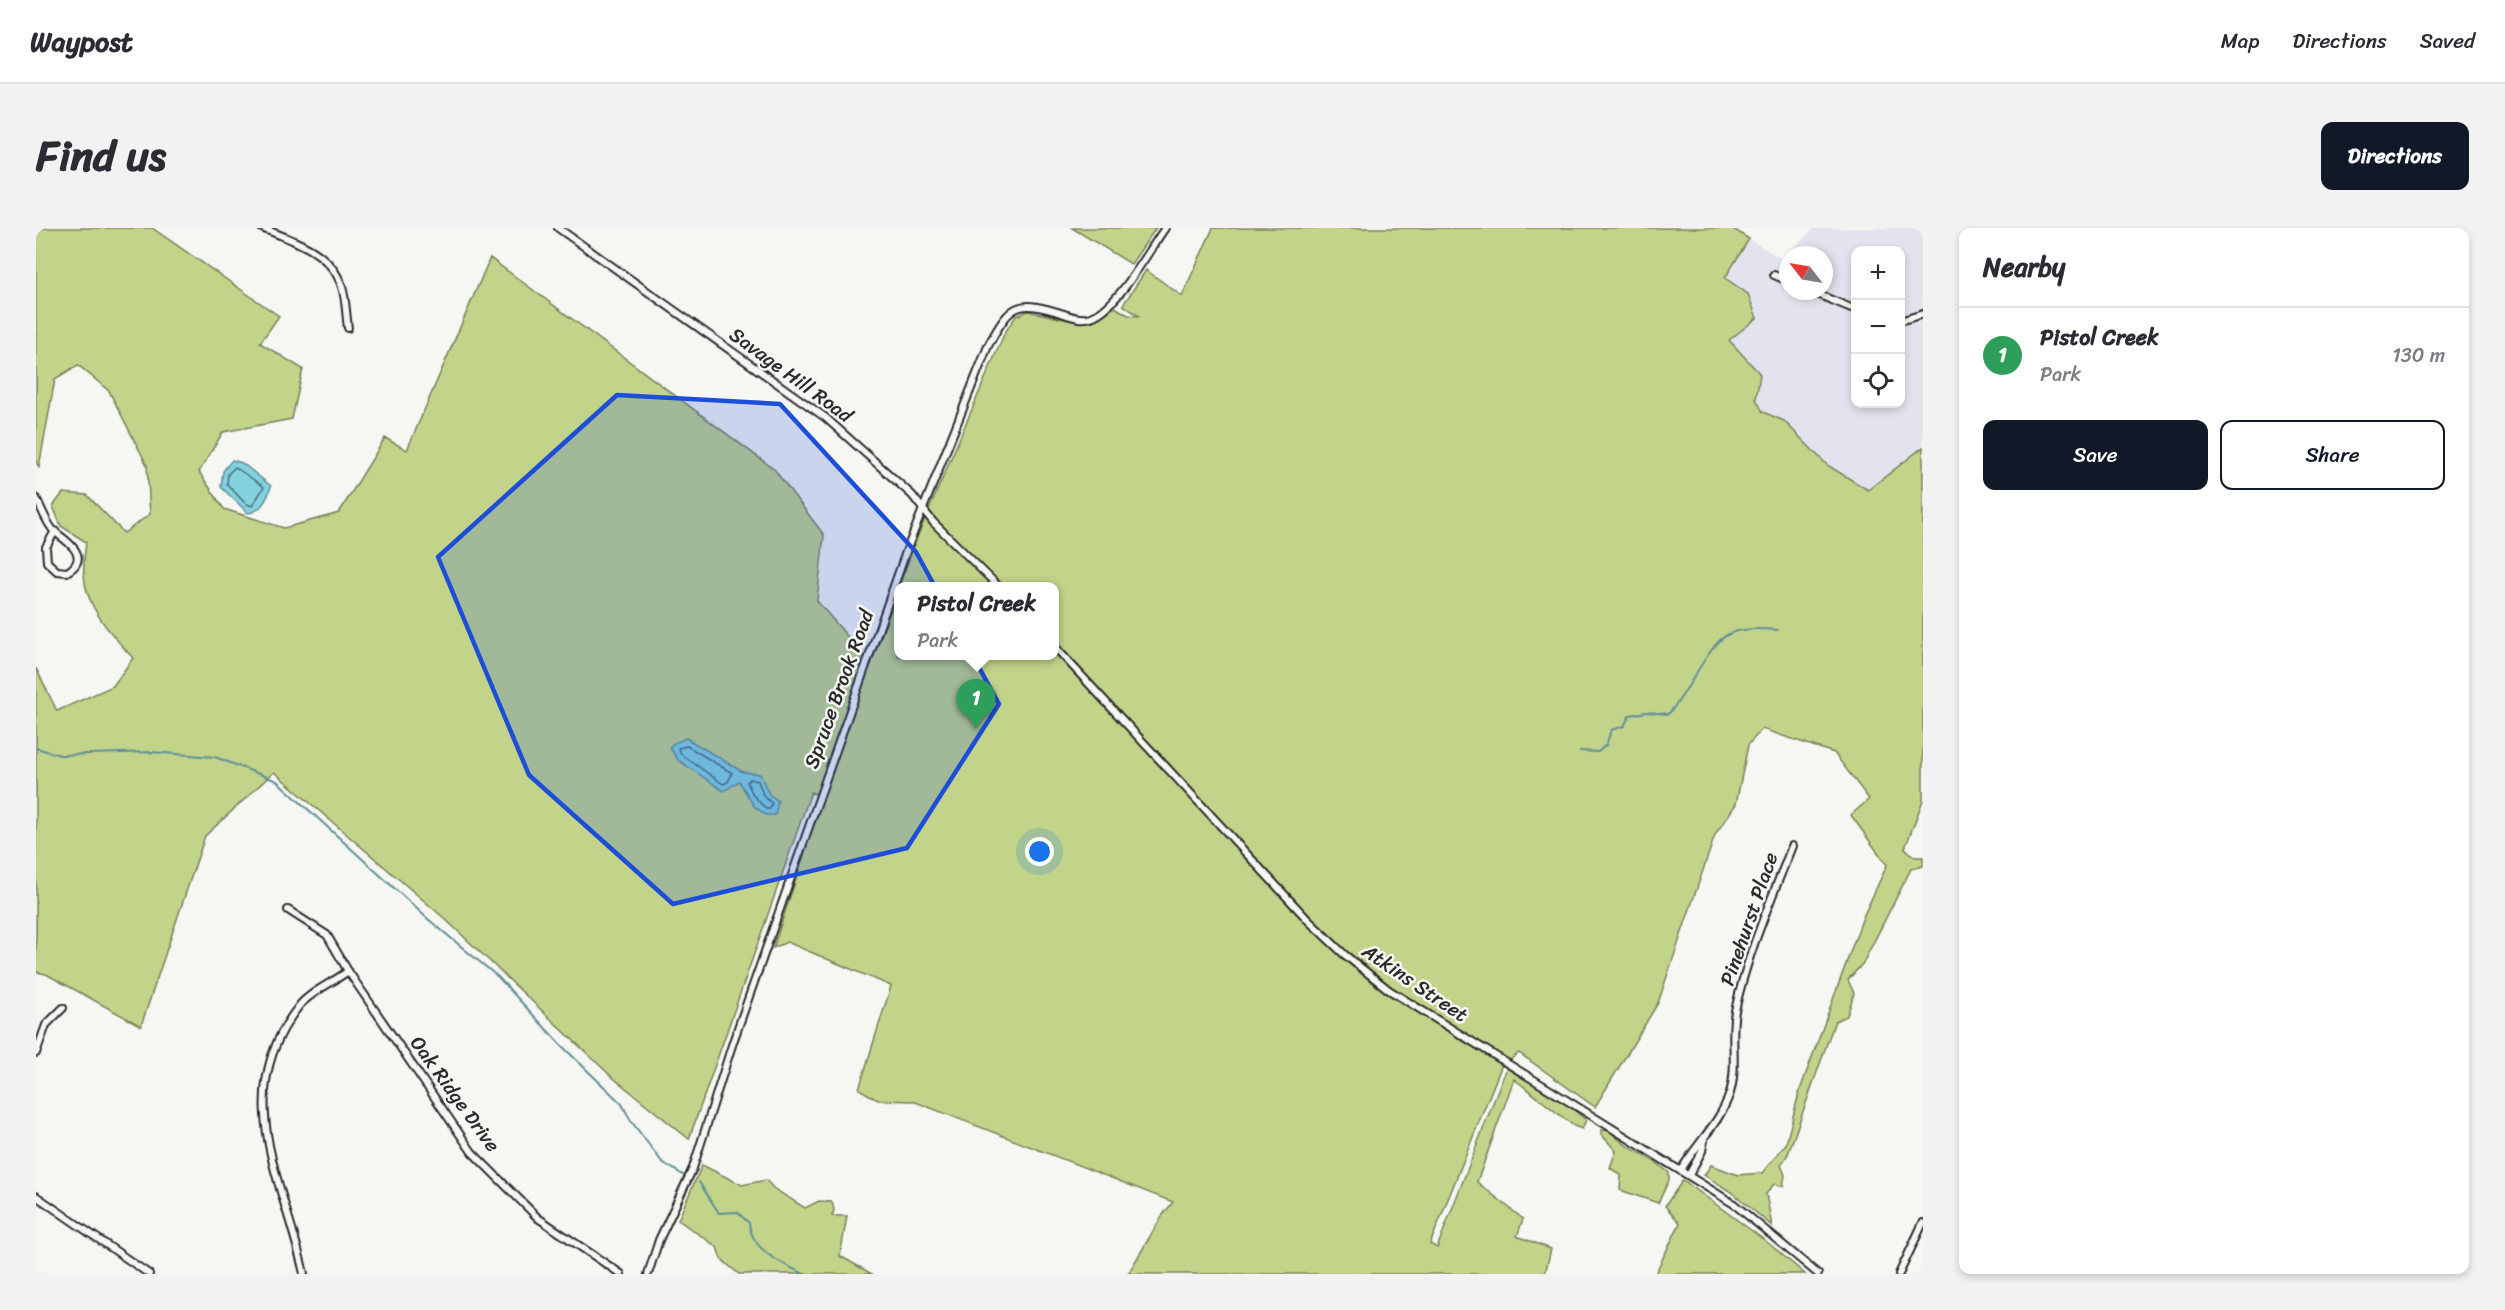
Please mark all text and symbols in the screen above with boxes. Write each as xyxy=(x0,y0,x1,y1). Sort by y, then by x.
text: Waypost xyxy=(30,17,133,66)
text: Map xyxy=(2221,22,2259,60)
text: Directions xyxy=(2292,22,2387,60)
text: Saved xyxy=(2420,22,2475,60)
text: Find us xyxy=(36,119,166,193)
button: Directions xyxy=(2321,122,2469,190)
text: Nearby xyxy=(1983,244,2065,290)
north arrow xyxy=(1779,246,1833,300)
map controls xyxy=(1851,246,1905,408)
button: + xyxy=(1851,246,1905,300)
button: − xyxy=(1851,300,1905,354)
street label: Savage Hill Road xyxy=(722,318,862,433)
text: Pistol Creek xyxy=(2040,318,2159,357)
text: 1 xyxy=(1998,338,2007,373)
text: 130 m xyxy=(2392,338,2445,373)
button: locate xyxy=(1851,354,1905,408)
text: Park xyxy=(2040,357,2081,392)
button: Save xyxy=(1983,420,2208,490)
button: Share xyxy=(2220,420,2445,490)
popup xyxy=(894,582,1059,660)
text: Pistol Creek xyxy=(917,584,1036,623)
street label: Spruce Brook Road xyxy=(794,603,885,773)
text: Park xyxy=(917,623,958,658)
pin: 1 xyxy=(956,680,996,729)
your location xyxy=(1025,837,1054,866)
street label: Pinehurst Place xyxy=(1710,847,1788,991)
street label: Atkins Street xyxy=(1354,934,1476,1032)
street label: Oak Ridge Drive xyxy=(401,1028,509,1160)

